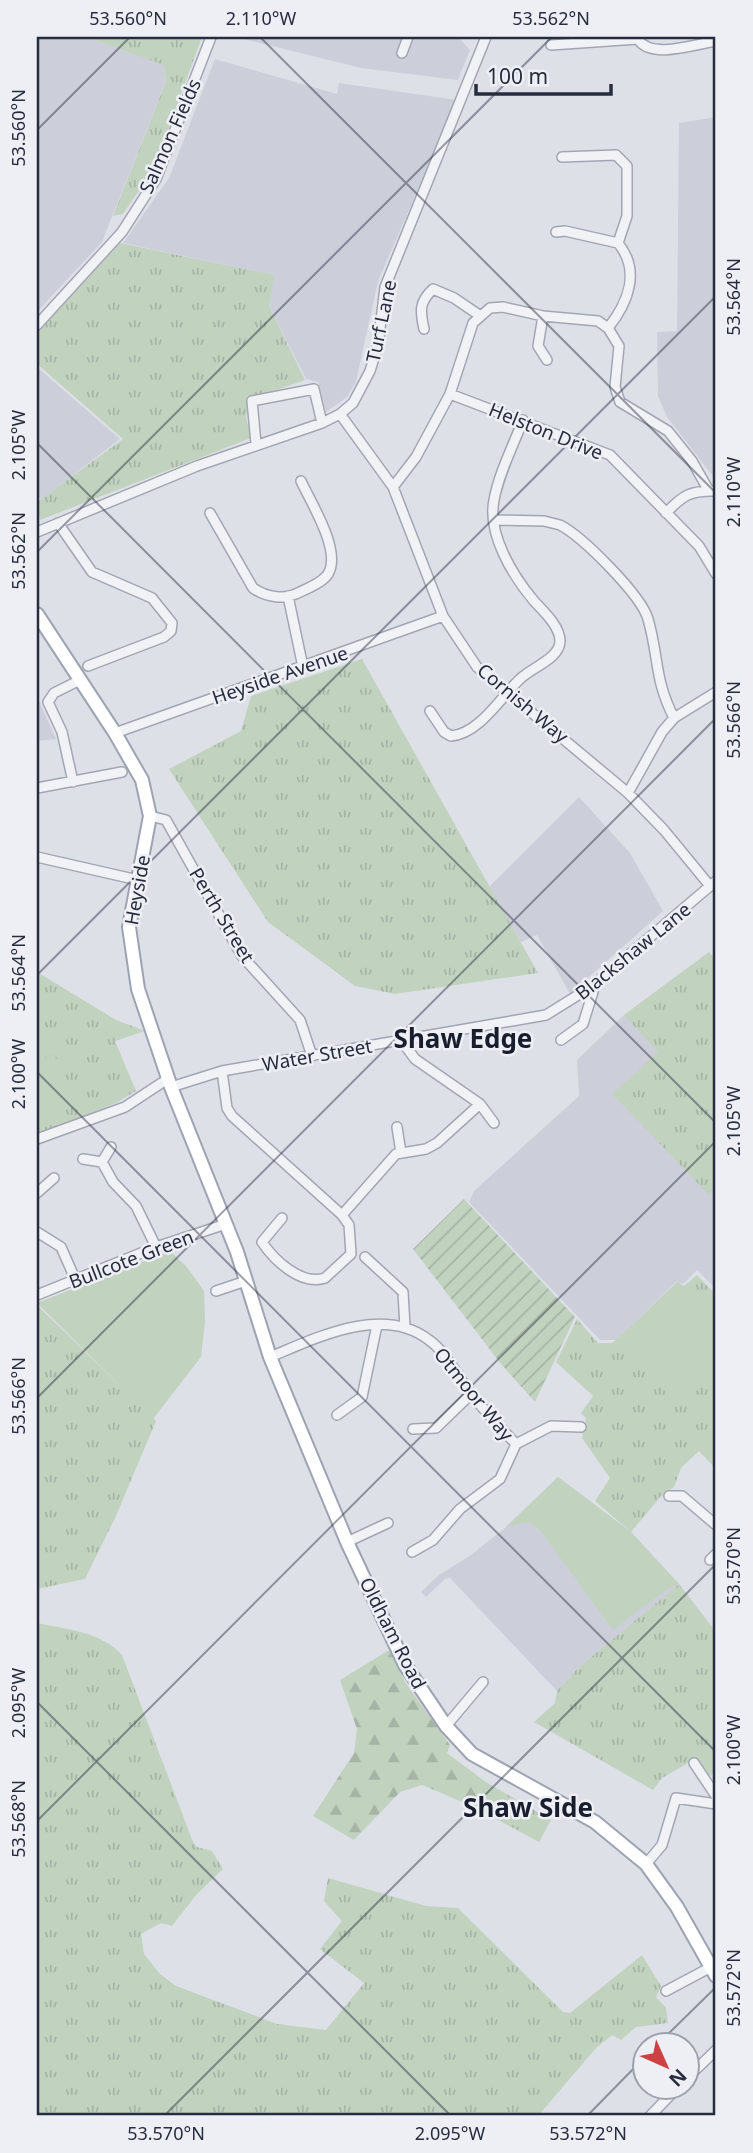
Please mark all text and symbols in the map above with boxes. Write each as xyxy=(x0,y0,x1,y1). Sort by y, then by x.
text: 53.560°N xyxy=(89,6,167,30)
text: 2.110°W xyxy=(226,6,296,30)
text: 53.562°N xyxy=(512,6,590,30)
scale bar xyxy=(476,52,611,96)
text: 100 m xyxy=(487,62,548,90)
street label: Salmon Fields xyxy=(133,74,207,198)
text: 53.560°N xyxy=(6,89,30,167)
text: 53.564°N xyxy=(721,258,745,336)
street label: Turf Lane xyxy=(360,277,402,365)
street label: Helston Drive xyxy=(485,396,607,466)
text: 2.105°W xyxy=(6,410,30,480)
text: 2.110°W xyxy=(721,457,745,527)
text: 53.562°N xyxy=(6,512,30,590)
street label: Heyside Avenue xyxy=(209,640,351,710)
street label: Cornish Way xyxy=(472,657,574,749)
text: 53.566°N xyxy=(721,681,745,759)
street label: Heyside xyxy=(118,853,156,927)
street label: Perth Street xyxy=(183,863,261,968)
street label: Blackshaw Lane xyxy=(570,896,696,1006)
text: 53.564°N xyxy=(6,934,30,1012)
district label: Shaw Edge xyxy=(394,1020,532,1056)
street label: Water Street xyxy=(260,1033,374,1077)
text: 2.100°W xyxy=(6,1039,30,1109)
text: 2.105°W xyxy=(721,1086,745,1156)
street label: Bullcote Green xyxy=(65,1223,197,1295)
street label: Otmoor Way xyxy=(428,1342,520,1446)
text: 53.566°N xyxy=(6,1357,30,1435)
text: 53.570°N xyxy=(721,1527,745,1605)
street label: Oldham Road xyxy=(354,1573,432,1693)
text: 2.095°W xyxy=(6,1668,30,1738)
text: 2.100°W xyxy=(721,1715,745,1785)
text: 53.568°N xyxy=(6,1780,30,1858)
district label: Shaw Side xyxy=(463,1789,593,1825)
text: 53.572°N xyxy=(721,1949,745,2027)
north arrow xyxy=(630,2030,700,2100)
text: N xyxy=(663,2063,693,2093)
text: 53.570°N xyxy=(127,2121,205,2145)
text: 2.095°W xyxy=(415,2121,485,2145)
text: 53.572°N xyxy=(549,2121,627,2145)

